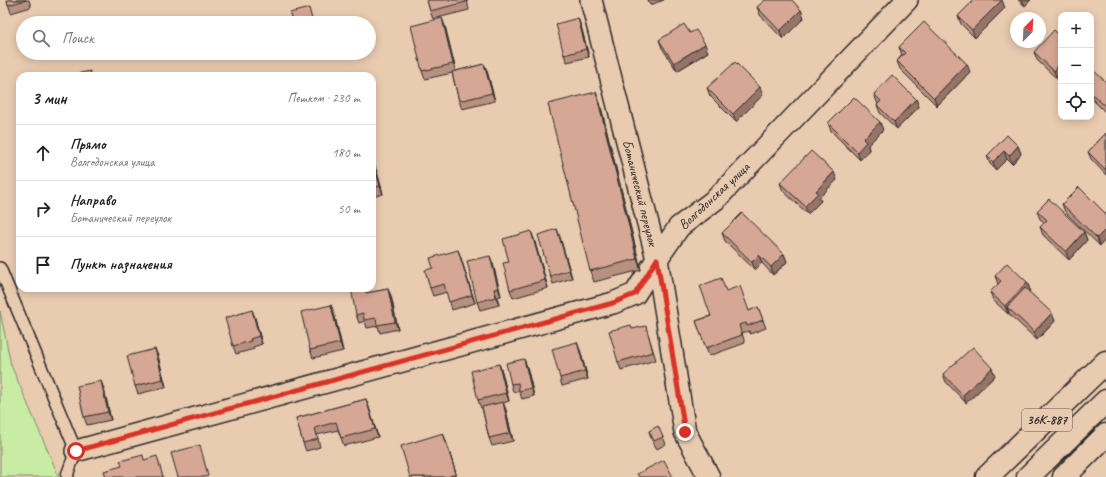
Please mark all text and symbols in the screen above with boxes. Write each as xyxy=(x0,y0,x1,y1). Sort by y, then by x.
north arrow xyxy=(1010,12,1046,48)
map controls xyxy=(1058,12,1094,120)
button: + xyxy=(1058,12,1094,48)
search box xyxy=(16,16,376,60)
icon: search xyxy=(30,27,52,49)
text: Поиск xyxy=(62,29,94,48)
button: − xyxy=(1058,48,1094,84)
button: locate xyxy=(1058,84,1094,120)
text: 3 мин xyxy=(32,88,67,109)
text: Пешком · 230 m xyxy=(287,90,360,106)
text: Прямо xyxy=(70,135,106,154)
street label: Ботанический переулок xyxy=(619,138,662,250)
icon: ahead xyxy=(32,142,54,164)
text: 180 m xyxy=(332,145,360,161)
text: Волгодонская улица xyxy=(70,154,154,170)
street label: Волгодонская улица xyxy=(675,158,754,233)
text: Направо xyxy=(70,191,116,210)
icon: right xyxy=(32,198,54,220)
text: 50 m xyxy=(338,201,360,217)
text: Ботанический переулок xyxy=(70,210,171,226)
icon: arrive xyxy=(32,254,54,276)
text: Пункт назначения xyxy=(70,255,172,274)
road number: 36К-887 xyxy=(1022,409,1072,431)
route end xyxy=(676,423,694,441)
route start xyxy=(67,442,85,460)

